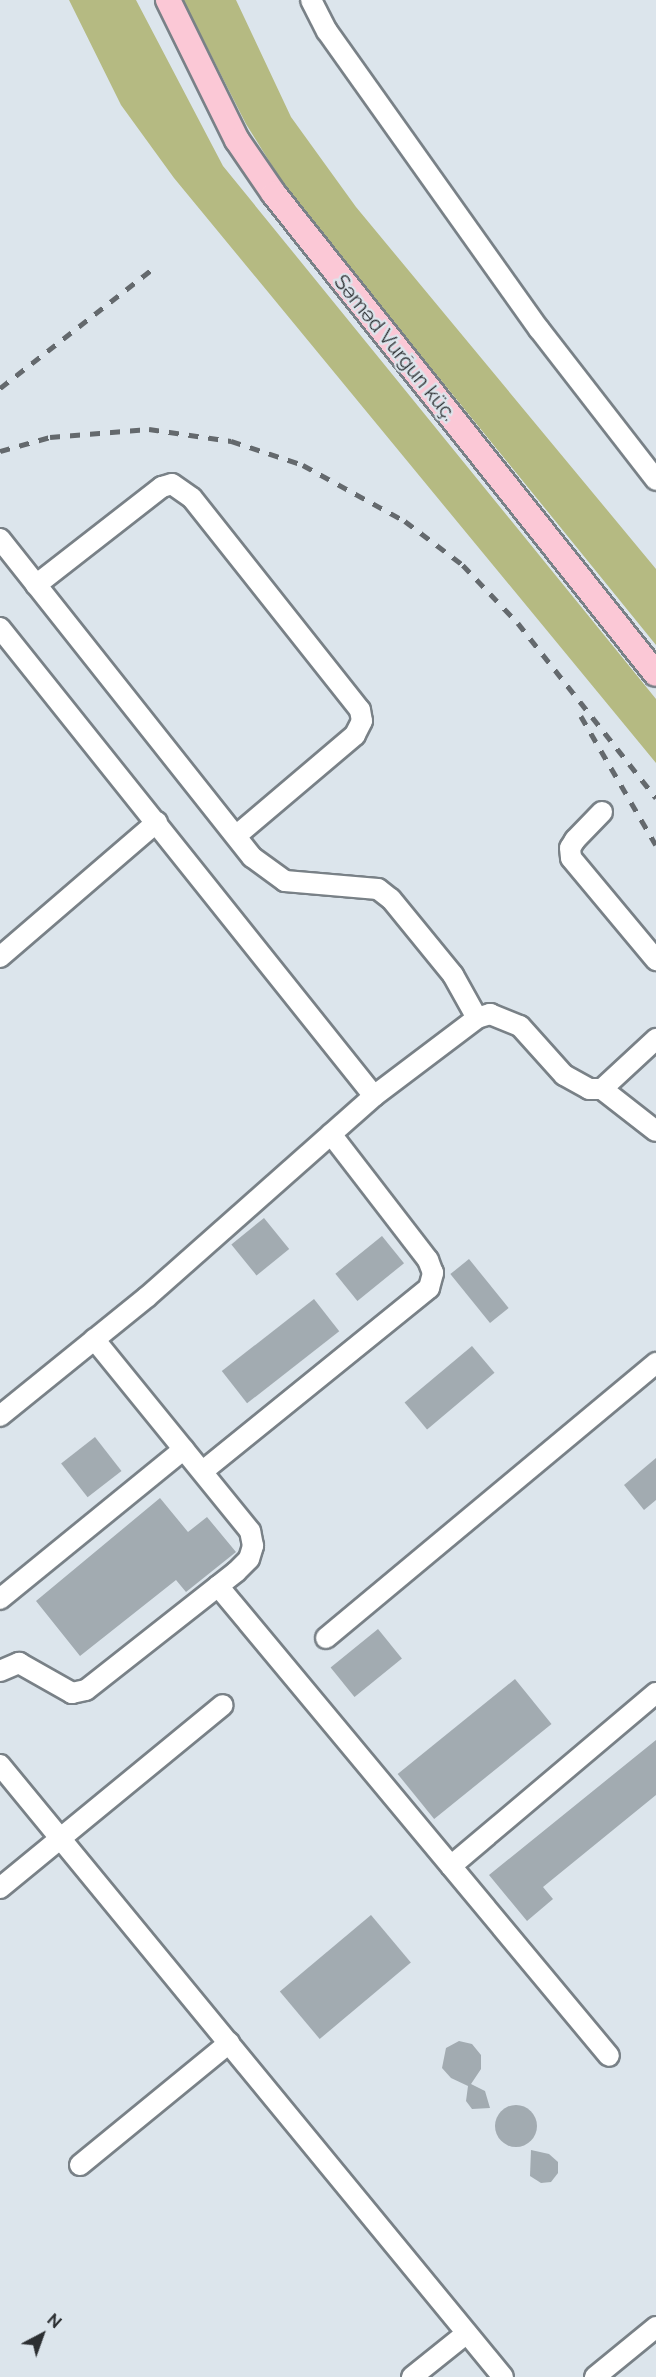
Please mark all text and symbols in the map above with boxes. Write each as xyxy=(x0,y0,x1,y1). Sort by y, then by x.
street label: Səməd Vurğun küç. xyxy=(329,270,461,426)
north arrow xyxy=(12,2305,72,2365)
text: N xyxy=(43,2310,65,2332)

